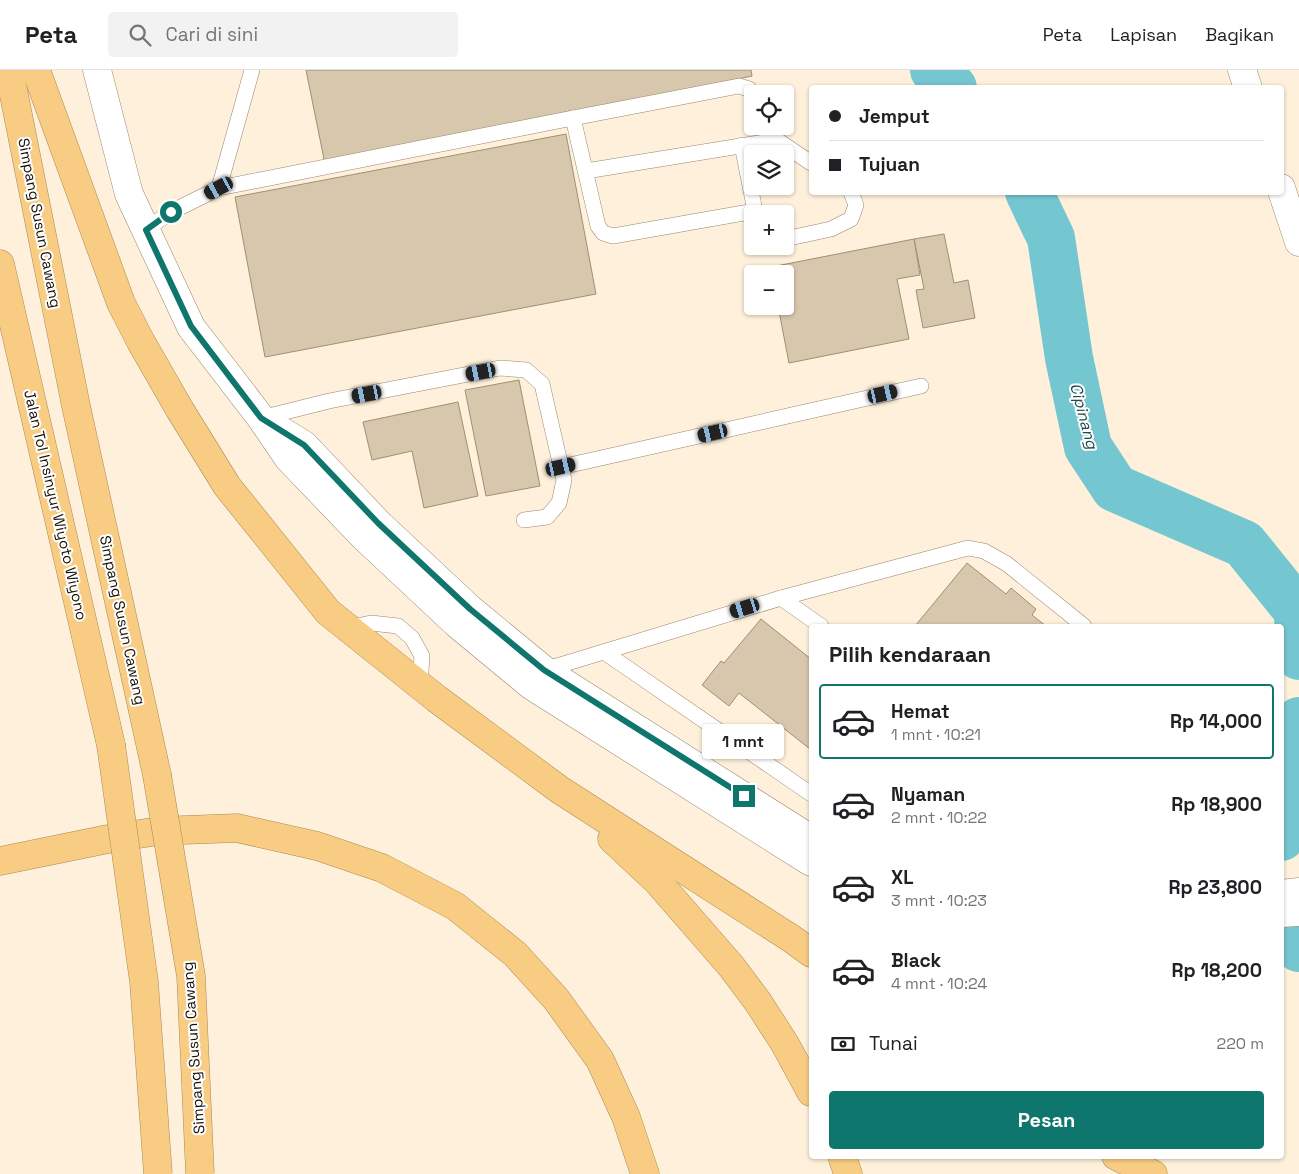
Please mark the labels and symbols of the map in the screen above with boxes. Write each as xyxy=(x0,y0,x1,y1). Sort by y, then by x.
street label: Simpang Susun Cawang xyxy=(14,136,66,310)
car xyxy=(202,174,235,202)
route start xyxy=(160,201,182,223)
car xyxy=(464,362,497,382)
water label: Cipinang xyxy=(1065,381,1103,452)
car xyxy=(866,383,899,405)
car xyxy=(350,384,383,404)
street label: Jalan Tol Insinyur Wiyoto Wiyono xyxy=(20,388,92,622)
car xyxy=(696,422,729,444)
car xyxy=(544,456,577,478)
street label: Simpang Susun Cawang xyxy=(96,534,150,706)
car xyxy=(728,596,761,620)
callout: 1 mnt xyxy=(703,724,785,758)
route end xyxy=(733,785,755,807)
street label: Simpang Susun Cawang xyxy=(178,961,208,1135)

